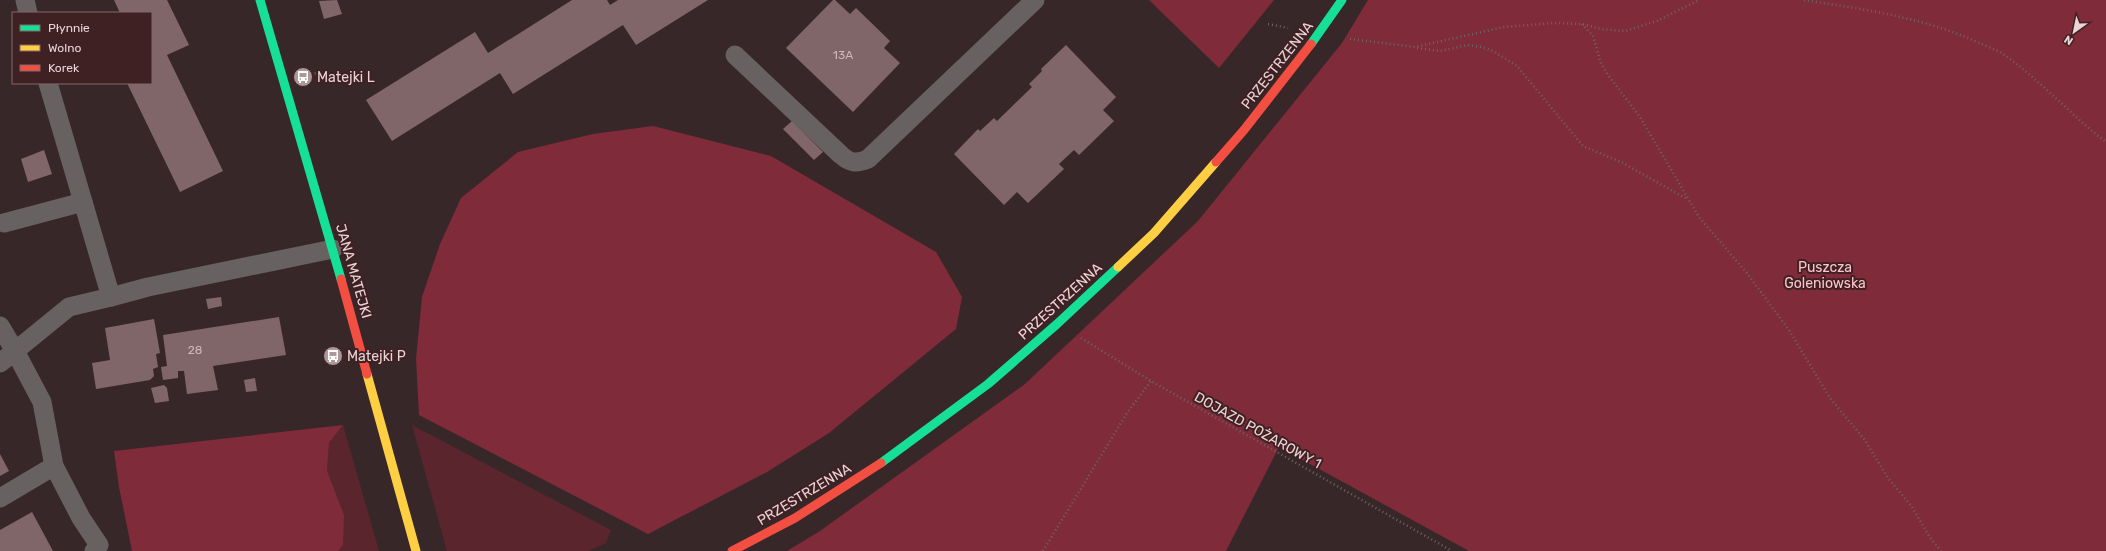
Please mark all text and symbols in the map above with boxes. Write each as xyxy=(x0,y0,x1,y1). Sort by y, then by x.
legend xyxy=(12,12,152,84)
north arrow xyxy=(2054,12,2094,52)
street label: PRZESTRZENNA xyxy=(1238,18,1317,113)
text: Płynnie xyxy=(48,21,90,35)
text: N xyxy=(2062,32,2076,48)
text: Wolno xyxy=(48,41,81,55)
house number: 13A xyxy=(833,48,853,62)
text: Korek xyxy=(48,61,80,75)
bus stop icon: Matejki L xyxy=(292,66,314,88)
place label: Matejki L xyxy=(317,69,375,86)
street label: JANA MATEJKI xyxy=(332,222,375,320)
street label: PRZESTRZENNA xyxy=(1015,259,1106,343)
park label: Puszcza Goleniowska xyxy=(1784,259,1866,292)
house number: 28 xyxy=(188,343,202,357)
bus stop icon: Matejki P xyxy=(322,345,344,367)
place label: Matejki P xyxy=(347,348,406,365)
street label: DOJAZD POŻAROWY 1 xyxy=(1191,388,1324,472)
street label: PRZESTRZENNA xyxy=(754,459,855,529)

